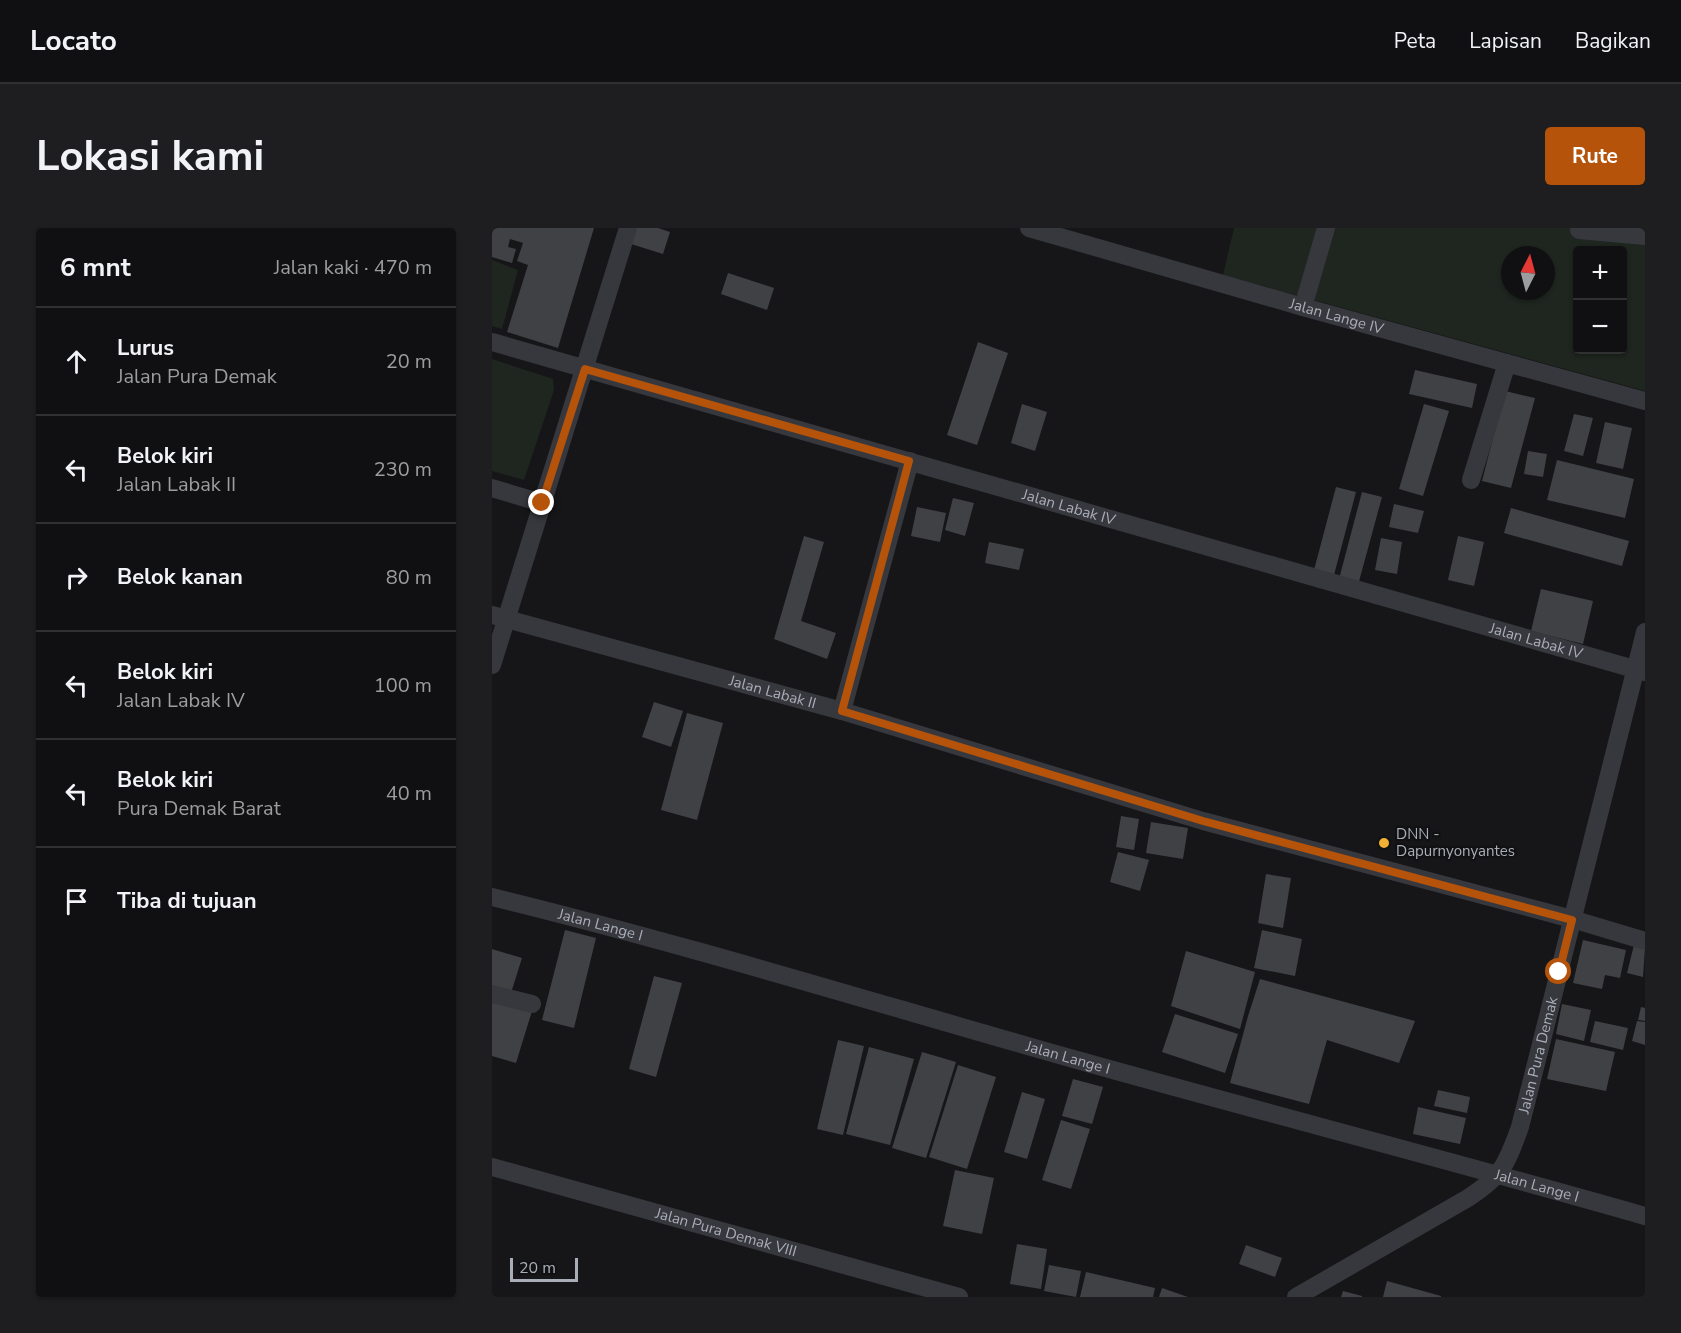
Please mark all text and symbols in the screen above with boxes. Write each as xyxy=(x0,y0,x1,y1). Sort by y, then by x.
text: Locato xyxy=(30,22,117,60)
text: Peta xyxy=(1394,27,1436,55)
text: Lapisan xyxy=(1469,27,1542,55)
text: Bagikan xyxy=(1575,27,1651,55)
button: Rute xyxy=(1545,127,1645,185)
text: Lokasi kami xyxy=(36,128,264,185)
north arrow xyxy=(1501,246,1555,300)
map controls xyxy=(1573,246,1627,354)
button: + xyxy=(1573,246,1627,300)
text: 6 mnt xyxy=(60,250,131,285)
text: Jalan kaki · 470 m xyxy=(274,254,432,281)
street label: Jalan Lange IV xyxy=(1286,293,1387,339)
button: − xyxy=(1573,300,1627,354)
text: Lurus xyxy=(117,333,174,363)
icon: ahead xyxy=(60,345,93,378)
text: 20 m xyxy=(386,348,432,375)
text: Jalan Pura Demak xyxy=(117,363,277,390)
text: Belok kiri xyxy=(117,441,213,471)
icon: left xyxy=(60,453,93,486)
text: 230 m xyxy=(374,456,432,483)
text: Jalan Labak II xyxy=(117,471,236,498)
street label: Jalan Labak IV xyxy=(1019,484,1118,530)
route end xyxy=(528,489,554,515)
icon: right xyxy=(60,561,93,594)
text: Belok kanan xyxy=(117,562,243,592)
text: 80 m xyxy=(386,564,432,591)
street label: Jalan Labak IV xyxy=(1486,618,1586,664)
text: Belok kiri xyxy=(117,657,213,687)
icon: left xyxy=(60,669,93,702)
street label: Jalan Labak II xyxy=(726,670,818,713)
text: 100 m xyxy=(374,672,432,699)
text: Jalan Labak IV xyxy=(117,687,245,714)
text: Belok kiri xyxy=(117,765,213,795)
icon: left xyxy=(60,777,93,810)
text: 40 m xyxy=(386,780,432,807)
text: Pura Demak Barat xyxy=(117,795,281,822)
place label: DNN - Dapurnyonyantes xyxy=(1396,824,1515,861)
marker: DNN - Dapurnyonyantes xyxy=(1377,836,1391,850)
icon: arrive xyxy=(60,885,93,918)
text: Tiba di tujuan xyxy=(117,886,257,916)
street label: Jalan Lange I xyxy=(555,904,645,946)
route start xyxy=(1545,958,1571,984)
street label: Jalan Pura Demak xyxy=(1513,994,1563,1117)
street label: Jalan Lange I xyxy=(1023,1036,1112,1079)
street label: Jalan Lange I xyxy=(1491,1164,1581,1207)
street label: Jalan Pura Demak VIII xyxy=(652,1203,799,1261)
scale bar xyxy=(510,1255,578,1282)
text: 20 m xyxy=(519,1257,556,1279)

